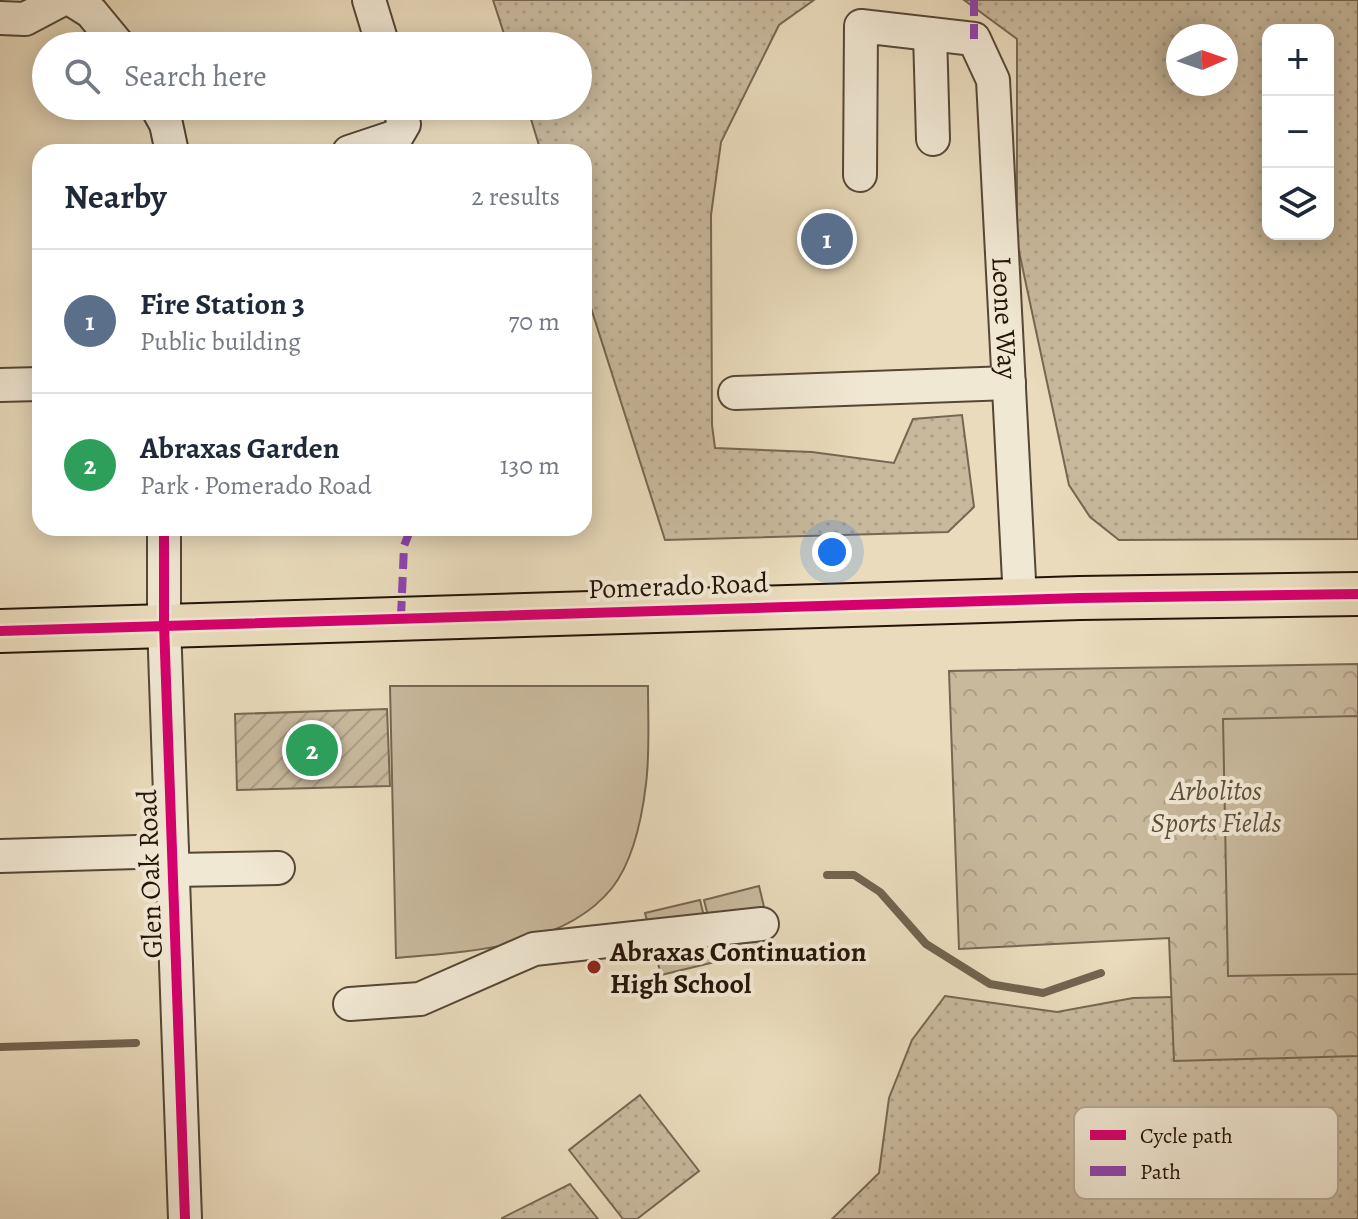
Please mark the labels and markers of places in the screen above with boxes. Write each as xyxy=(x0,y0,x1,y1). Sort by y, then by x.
pin: 1 xyxy=(801,209,853,269)
pin: 2 xyxy=(286,720,338,780)
place label: Abraxas Continuation High School xyxy=(609,933,867,1003)
marker: Abraxas Continuation High School xyxy=(585,958,603,976)

